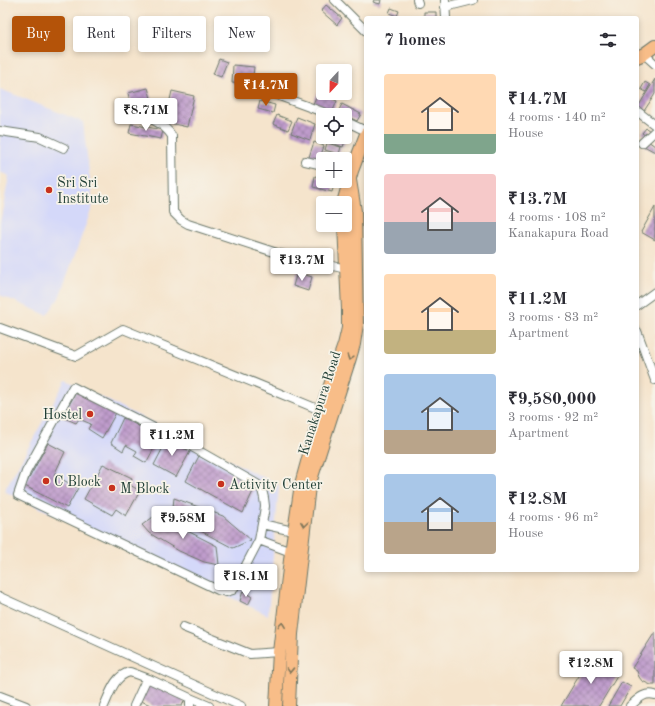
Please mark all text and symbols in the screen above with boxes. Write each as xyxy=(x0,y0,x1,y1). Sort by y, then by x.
chip: Buy xyxy=(12,16,65,52)
chip: Rent xyxy=(73,16,130,52)
chip: Filters xyxy=(138,16,206,52)
chip: New xyxy=(214,16,270,52)
icon: filters xyxy=(597,29,619,51)
text: 7 homes xyxy=(384,32,446,49)
north arrow xyxy=(316,64,352,100)
map controls xyxy=(316,64,352,232)
pin: ₹14.7M xyxy=(233,73,299,107)
text: ₹14.7M xyxy=(243,79,289,92)
icon: home xyxy=(416,90,464,138)
text: ₹14.7M xyxy=(508,91,567,108)
pin: ₹8.71M xyxy=(113,98,179,132)
text: ₹8.71M xyxy=(123,104,169,117)
button: locate xyxy=(316,108,352,144)
text: 4 rooms · 140 m² xyxy=(508,111,606,124)
text: House xyxy=(508,127,543,140)
button: + xyxy=(316,152,352,188)
place label: Sri Sri Institute xyxy=(57,176,109,206)
marker: Sri Sri Institute xyxy=(44,185,54,195)
icon: home xyxy=(416,190,464,238)
text: ₹13.7M xyxy=(508,191,567,208)
button: − xyxy=(316,196,352,232)
text: 4 rooms · 108 m² xyxy=(508,211,606,224)
text: Kanakapura Road xyxy=(508,227,609,240)
pin: ₹13.7M xyxy=(269,248,335,282)
text: ₹13.7M xyxy=(279,254,325,267)
icon: home xyxy=(416,290,464,338)
text: ₹11.2M xyxy=(508,291,567,308)
text: 3 rooms · 83 m² xyxy=(508,311,598,324)
text: Apartment xyxy=(508,327,569,340)
street label: Kanakapura Road xyxy=(297,349,343,457)
one-way arrow xyxy=(346,354,355,361)
icon: home xyxy=(416,390,464,438)
text: ₹9,580,000 xyxy=(508,391,596,408)
place label: Hostel xyxy=(43,408,82,422)
marker: Hostel xyxy=(85,409,95,419)
text: 3 rooms · 92 m² xyxy=(508,411,598,424)
pin: ₹11.2M xyxy=(139,423,205,457)
text: Apartment xyxy=(508,427,569,440)
text: ₹11.2M xyxy=(149,429,195,442)
place label: C Block xyxy=(54,475,101,489)
marker: C Block xyxy=(41,476,51,486)
place label: Activity Center xyxy=(229,478,323,492)
marker: Activity Center xyxy=(216,479,226,489)
place label: M Block xyxy=(120,482,169,496)
marker: M Block xyxy=(107,483,117,493)
icon: home xyxy=(416,490,464,538)
text: ₹12.8M xyxy=(508,491,567,508)
pin: ₹9.58M xyxy=(150,506,216,540)
text: 4 rooms · 96 m² xyxy=(508,511,598,524)
text: ₹9.58M xyxy=(160,512,206,525)
one-way arrow xyxy=(300,521,309,527)
text: House xyxy=(508,527,543,540)
pin: ₹18.1M xyxy=(213,564,279,598)
text: ₹18.1M xyxy=(223,570,269,583)
one-way arrow xyxy=(277,622,286,628)
pin: ₹12.8M xyxy=(558,651,624,685)
text: ₹12.8M xyxy=(568,657,614,670)
one-way arrow xyxy=(286,667,294,673)

